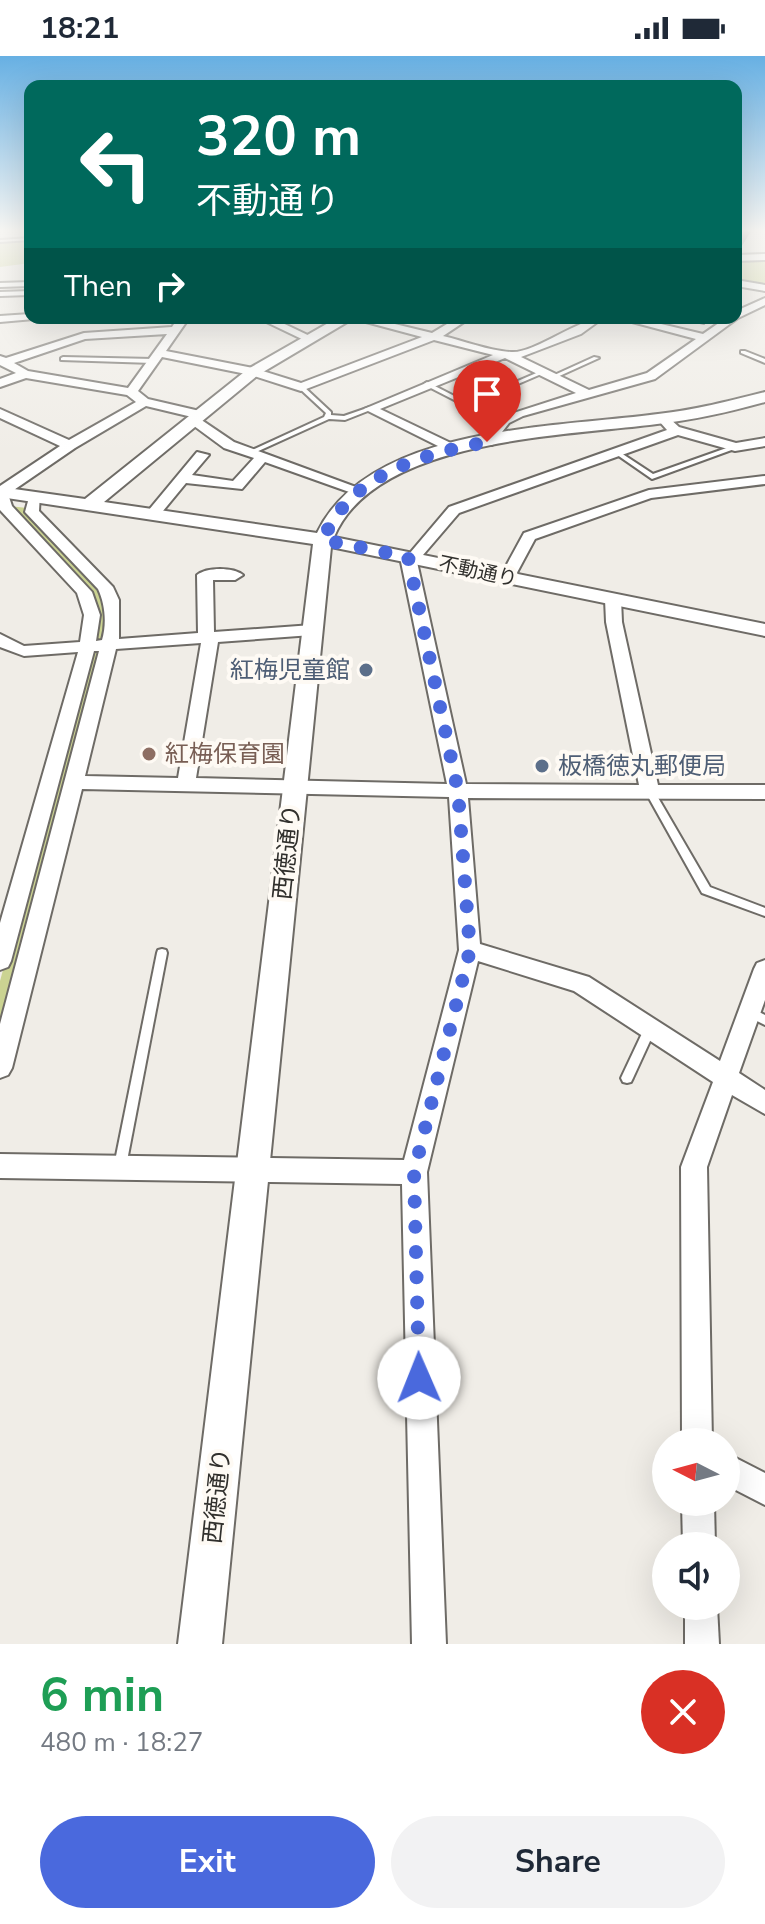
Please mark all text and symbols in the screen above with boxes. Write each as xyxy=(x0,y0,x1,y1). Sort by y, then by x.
text: 18:21 xyxy=(40,8,119,49)
text: 320 m xyxy=(196,98,361,175)
icon: left xyxy=(64,112,168,216)
text: 不動通り xyxy=(196,177,340,226)
icon: right xyxy=(148,264,192,308)
text: Then xyxy=(64,266,132,307)
pin xyxy=(453,360,521,442)
icon: arrive xyxy=(465,372,509,416)
street label: 不動通り xyxy=(436,550,520,593)
place label: 紅梅児童館 xyxy=(230,654,350,686)
marker: 紅梅児童館 xyxy=(357,661,375,679)
place label: 紅梅保育園 xyxy=(165,738,285,770)
marker: 紅梅保育園 xyxy=(140,745,158,763)
place label: 板橋徳丸郵便局 xyxy=(558,750,726,782)
marker: 板橋徳丸郵便局 xyxy=(533,757,551,775)
street label: 西徳通り xyxy=(266,803,308,901)
position arrow xyxy=(377,1336,461,1420)
north arrow xyxy=(652,1428,740,1516)
map controls xyxy=(652,1428,740,1620)
street label: 西徳通り xyxy=(196,1447,238,1545)
button: sound xyxy=(652,1532,740,1620)
text: 6 min xyxy=(40,1662,164,1728)
button: close xyxy=(641,1670,725,1754)
text: 480 m · 18:27 xyxy=(40,1725,203,1760)
button: Exit xyxy=(40,1816,375,1908)
button: Share xyxy=(391,1816,725,1908)

